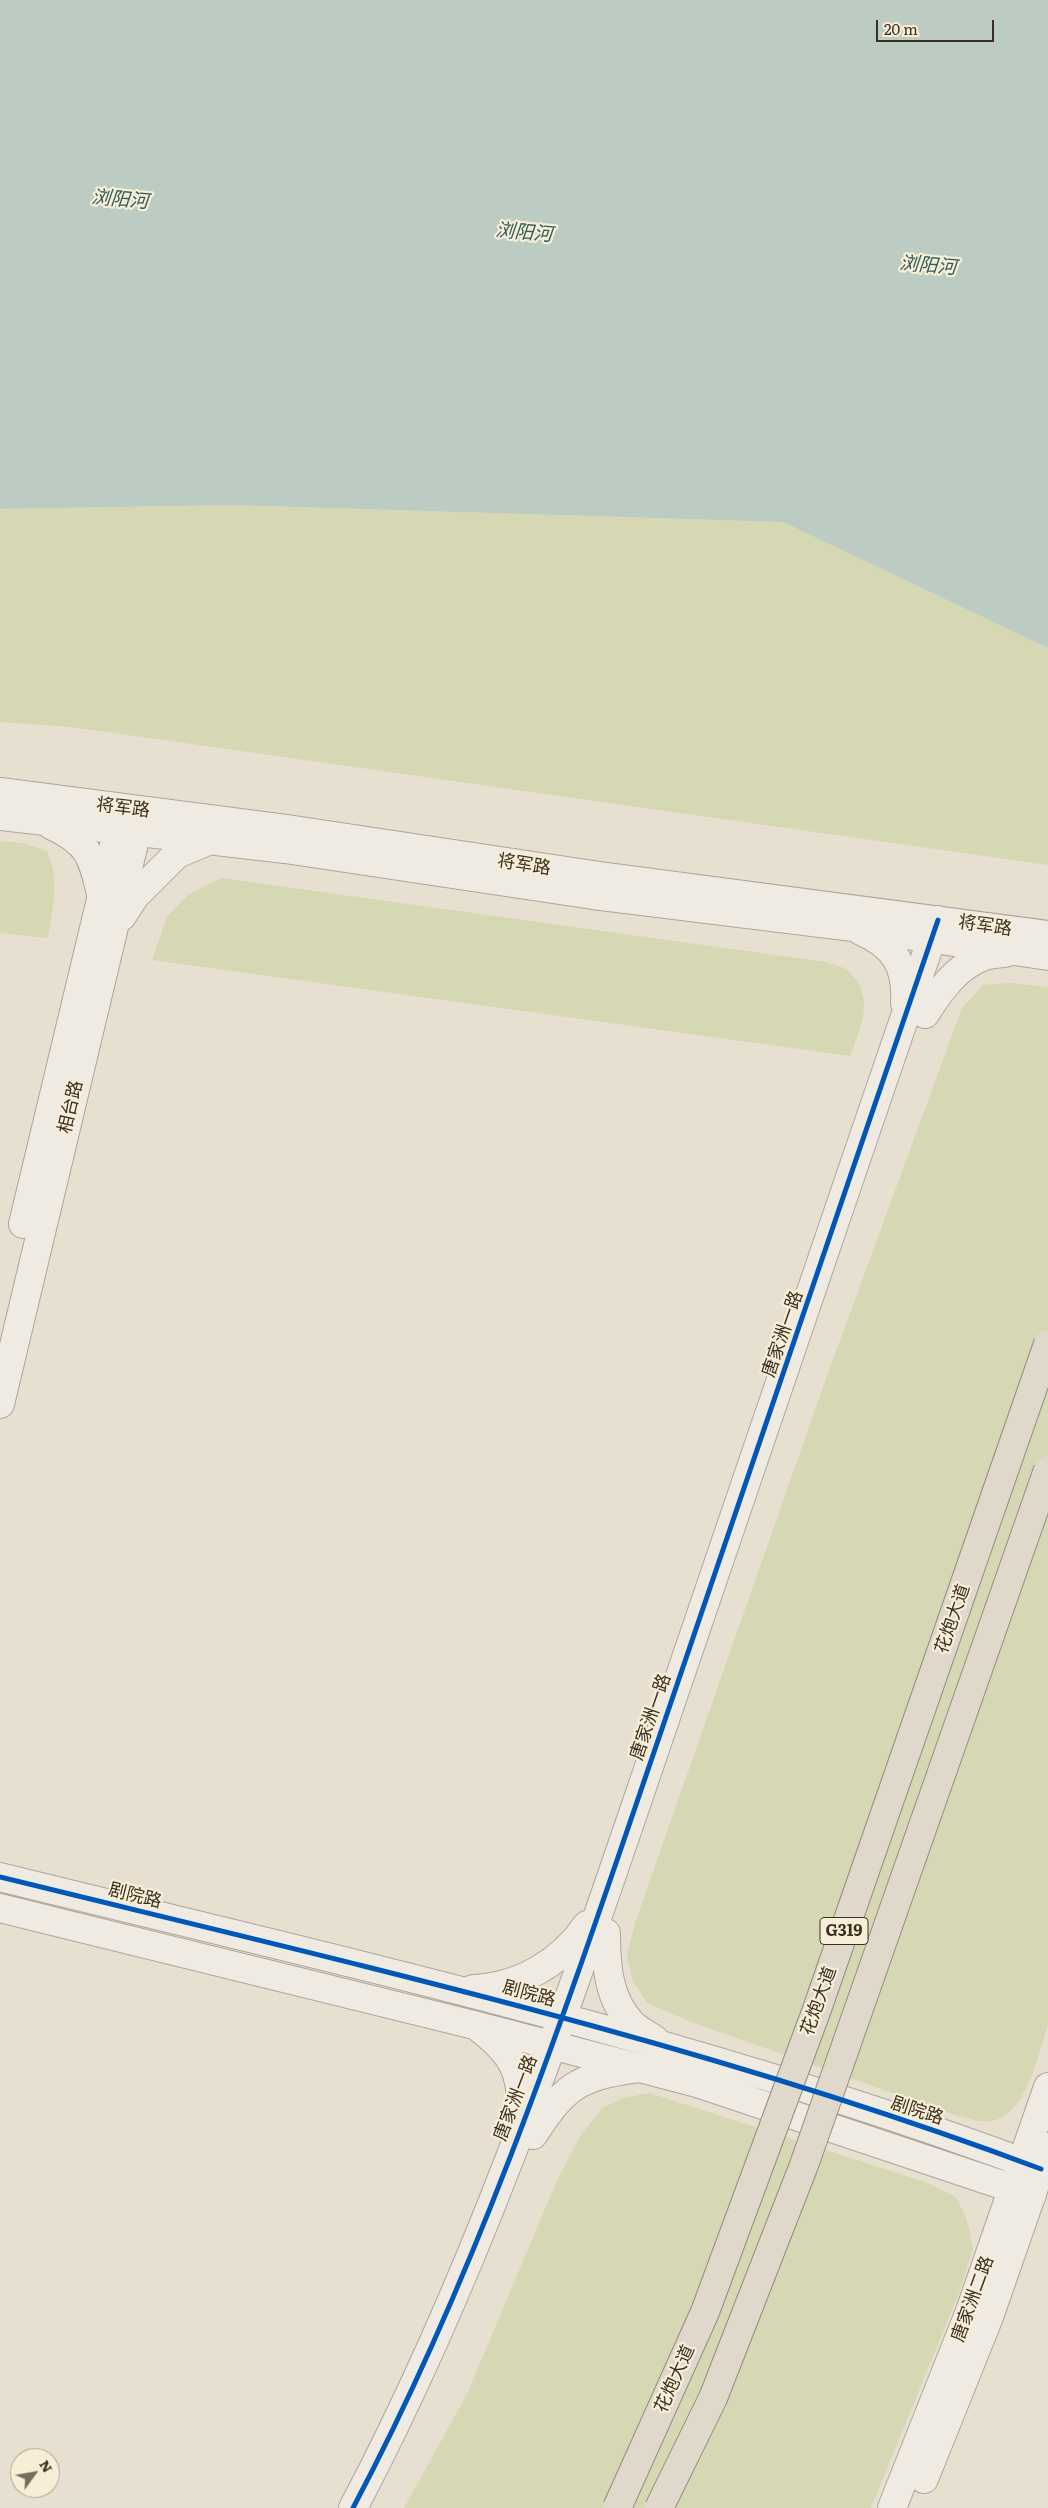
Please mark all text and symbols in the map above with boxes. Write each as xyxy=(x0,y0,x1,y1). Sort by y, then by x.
scale bar xyxy=(878,10,996,42)
text: 20 m xyxy=(884,17,918,40)
water label: 浏阳河 xyxy=(91,186,149,214)
water label: 浏阳河 xyxy=(495,219,553,247)
water label: 浏阳河 xyxy=(899,252,957,280)
street label: 将军路 xyxy=(95,794,151,822)
street label: 将军路 xyxy=(496,850,552,880)
street label: 将军路 xyxy=(957,912,1013,940)
street label: 相台路 xyxy=(54,1078,88,1136)
street label: 唐家洲一路 xyxy=(758,1288,808,1380)
street label: 花炮大道 xyxy=(931,1581,975,1657)
street label: 唐家洲一路 xyxy=(626,1671,676,1763)
street label: 剧院路 xyxy=(106,1879,164,1913)
road number: G319 xyxy=(820,1918,868,1944)
street label: 花炮大道 xyxy=(797,1963,841,2039)
street label: 剧院路 xyxy=(500,1977,558,2011)
street label: 唐家洲一路 xyxy=(490,2052,542,2144)
street label: 剧院路 xyxy=(888,2092,946,2130)
street label: 唐家洲二路 xyxy=(947,2253,999,2345)
street label: 花炮大道 xyxy=(650,2342,700,2416)
north arrow xyxy=(10,2448,60,2498)
text: N xyxy=(35,2455,58,2476)

